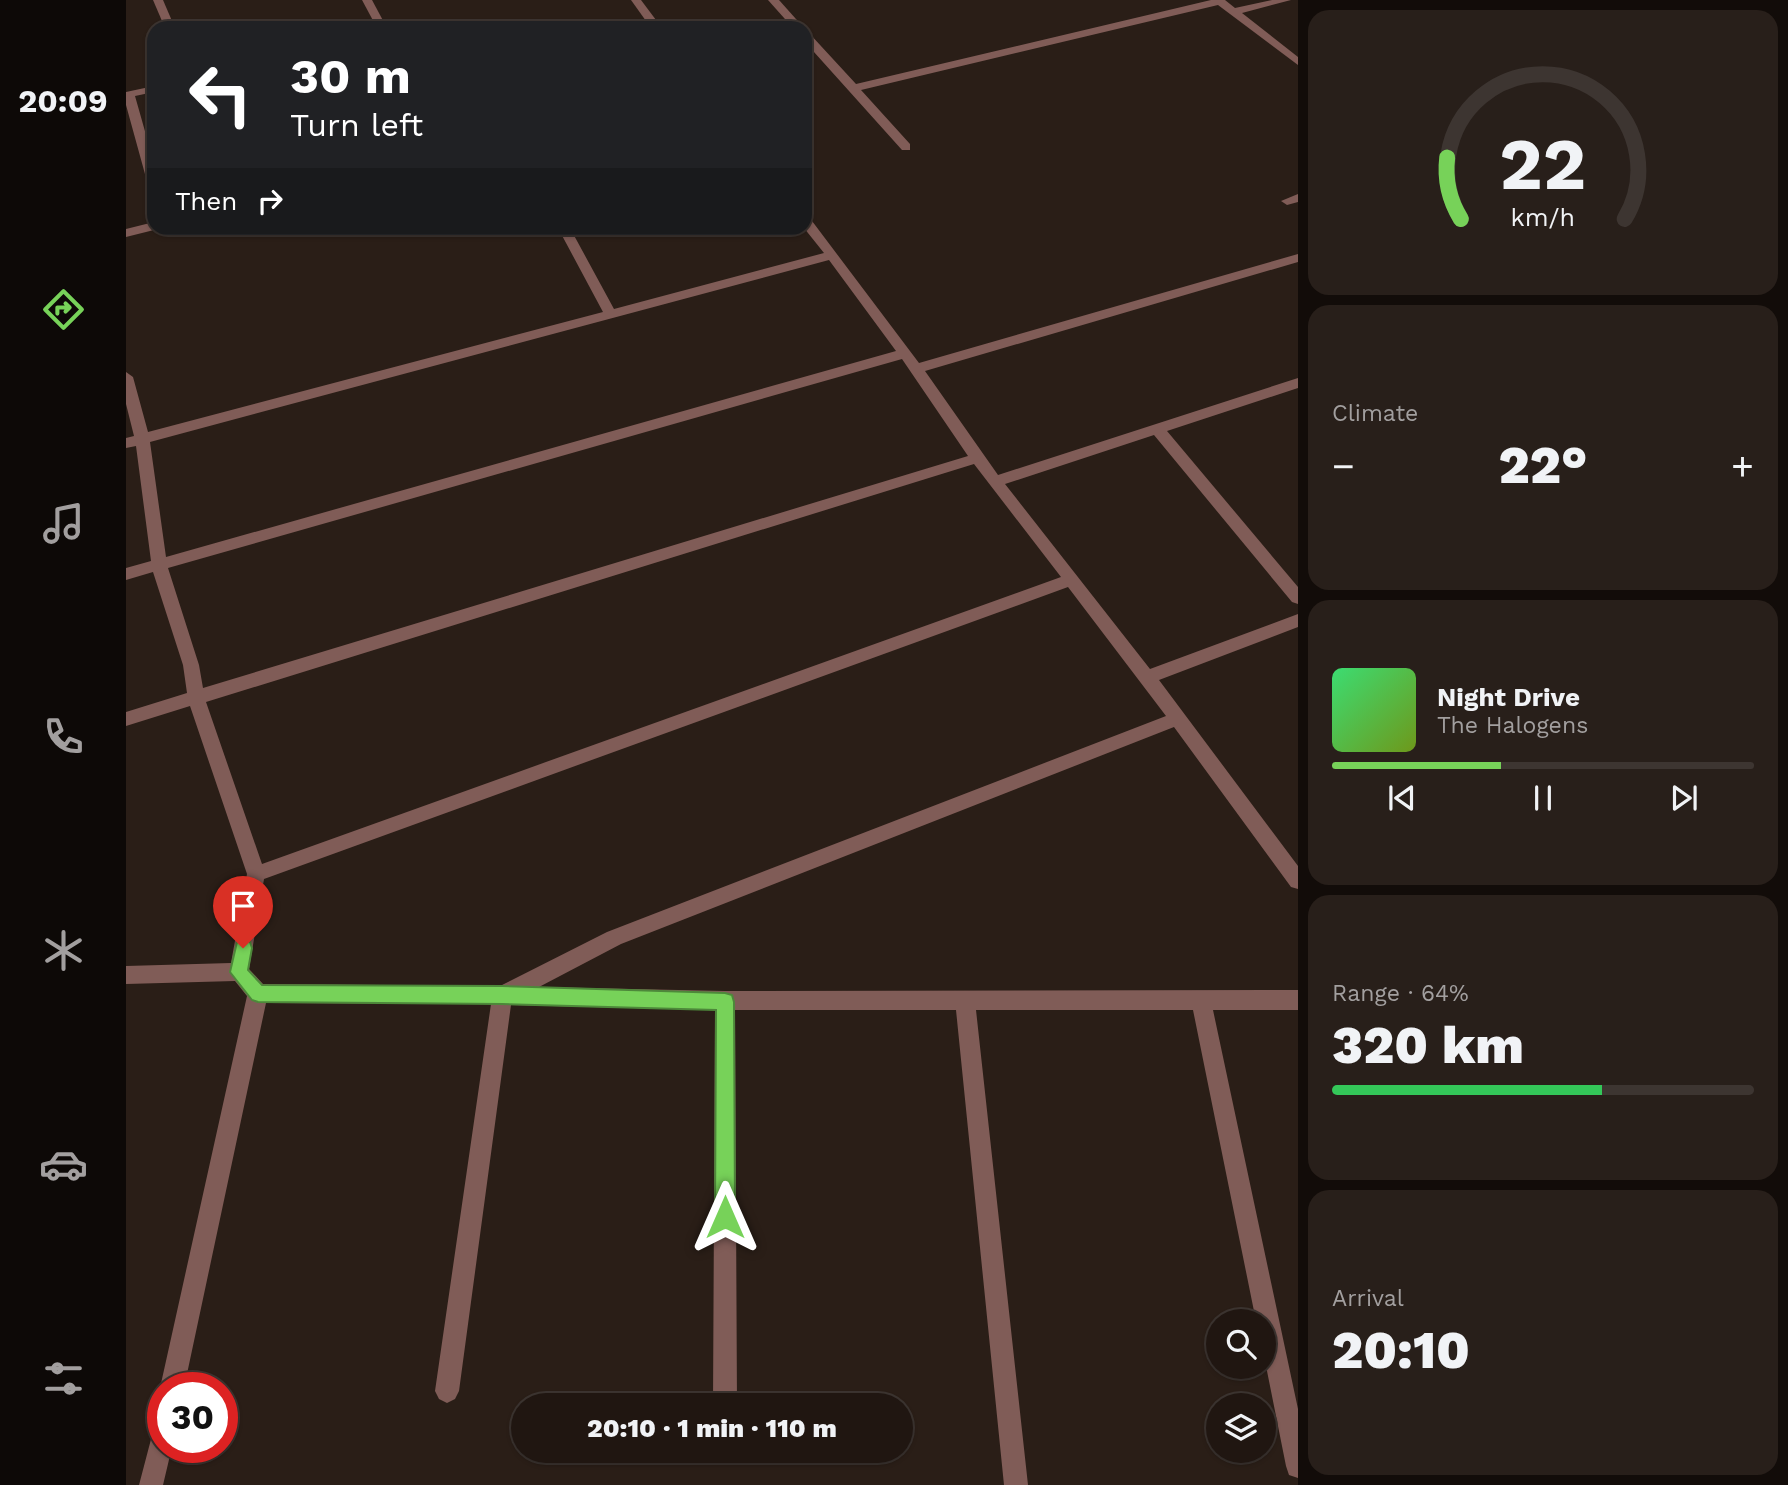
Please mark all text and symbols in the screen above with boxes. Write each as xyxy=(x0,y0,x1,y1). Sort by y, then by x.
text: 30 m xyxy=(290,47,411,105)
icon: left xyxy=(175,49,266,140)
text: 20:09 xyxy=(18,82,108,120)
text: Turn left xyxy=(290,106,423,144)
text: 22 xyxy=(1500,121,1586,207)
icon: right xyxy=(251,182,289,220)
text: Then xyxy=(175,186,237,216)
text: km/h xyxy=(1511,202,1575,231)
icon: directions xyxy=(39,285,88,334)
text: Climate xyxy=(1332,400,1418,427)
text: 22° xyxy=(1499,435,1587,496)
text: − xyxy=(1332,444,1355,488)
text: + xyxy=(1731,444,1754,488)
icon: music xyxy=(39,499,88,548)
text: Night Drive xyxy=(1437,682,1580,712)
icon: phone xyxy=(39,712,88,761)
text: The Halogens xyxy=(1437,712,1588,739)
icon: previous xyxy=(1383,779,1421,817)
icon: pause xyxy=(1524,779,1562,817)
icon: next xyxy=(1665,779,1703,817)
pin xyxy=(213,876,273,948)
icon: arrive xyxy=(224,887,262,925)
icon: climate xyxy=(39,926,88,975)
text: Range · 64% xyxy=(1332,980,1469,1007)
text: 320 km xyxy=(1332,1015,1524,1076)
icon: car xyxy=(39,1140,88,1189)
position arrow xyxy=(688,1180,762,1254)
text: Arrival xyxy=(1332,1285,1404,1312)
map controls xyxy=(1206,1309,1276,1463)
button: search xyxy=(1206,1309,1276,1379)
text: 20:10 xyxy=(1332,1320,1470,1381)
icon: filters xyxy=(39,1354,88,1403)
speed limit sign: 30 xyxy=(147,1372,238,1463)
button: layers xyxy=(1206,1393,1276,1463)
text: 20:10 · 1 min · 110 m xyxy=(587,1413,837,1443)

